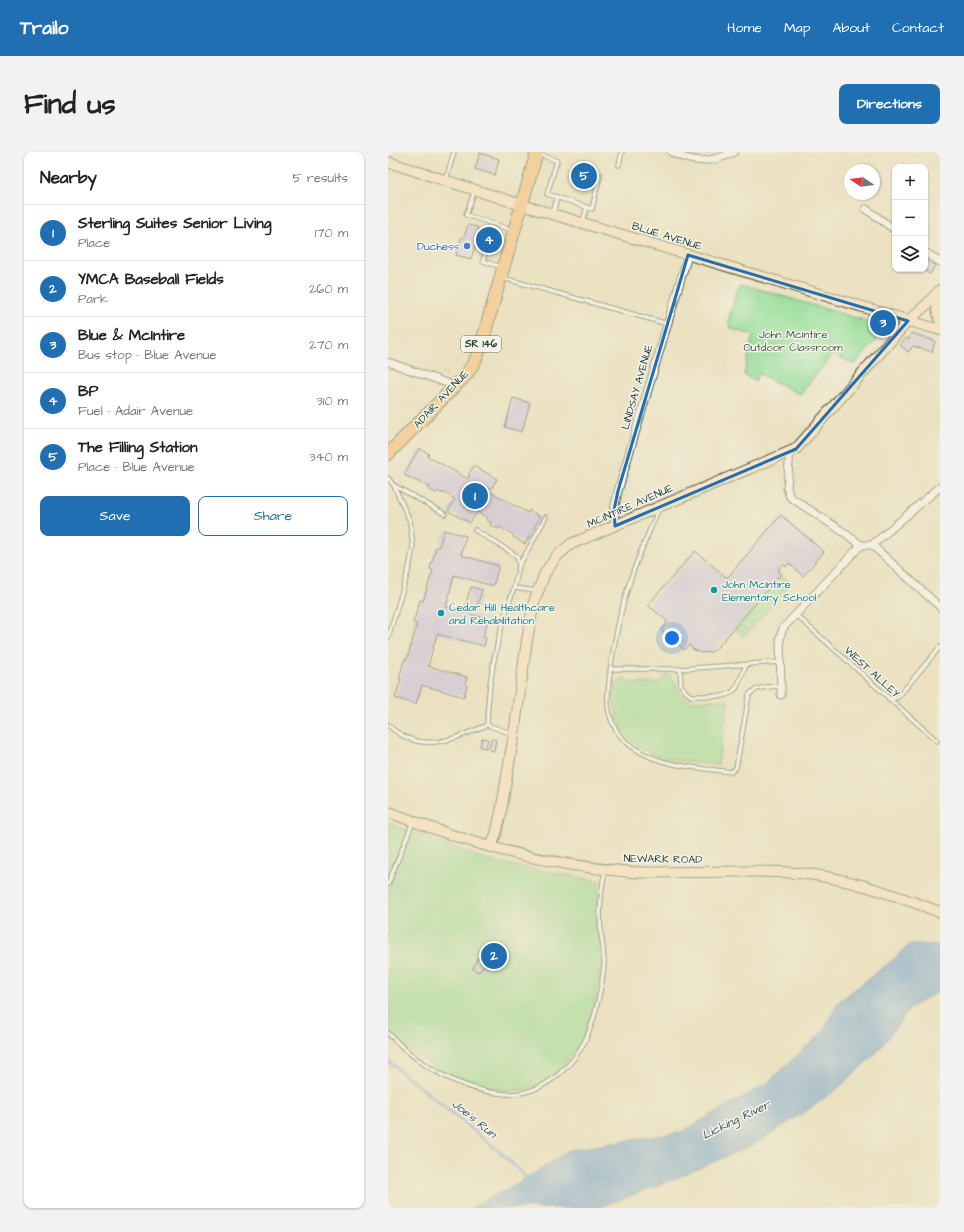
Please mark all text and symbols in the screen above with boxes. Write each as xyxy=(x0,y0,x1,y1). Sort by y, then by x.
text: Trailo xyxy=(20,15,69,42)
text: Home xyxy=(727,18,762,38)
text: Map xyxy=(784,18,810,38)
text: About xyxy=(832,18,870,38)
text: Contact xyxy=(892,18,944,38)
button: Directions xyxy=(839,84,940,124)
text: Find us xyxy=(24,85,115,124)
pin: 5 xyxy=(571,161,597,191)
north arrow xyxy=(844,164,880,200)
map controls xyxy=(892,164,928,272)
button: + xyxy=(892,164,928,200)
text: Nearby xyxy=(40,166,97,190)
text: 5 results xyxy=(292,169,348,187)
button: − xyxy=(892,200,928,236)
text: Sterling Suites Senior Living xyxy=(78,213,271,234)
street label: BLUE AVENUE xyxy=(630,218,704,254)
text: 1 xyxy=(52,224,54,242)
text: 170 m xyxy=(315,224,348,242)
pin: 4 xyxy=(476,225,502,255)
text: Place xyxy=(78,234,110,252)
button: layers xyxy=(892,236,928,272)
place label: Duchess xyxy=(417,239,459,254)
marker: Duchess xyxy=(462,241,472,251)
text: YMCA Baseball Fields xyxy=(78,269,224,290)
text: 2 xyxy=(49,280,57,298)
text: 260 m xyxy=(309,280,348,298)
text: Park xyxy=(78,290,108,308)
pin: 3 xyxy=(870,308,896,338)
text: Blue & McIntire xyxy=(78,325,185,346)
park label: John McIntire Outdoor Classroom xyxy=(743,327,843,355)
text: 3 xyxy=(50,336,56,354)
text: 270 m xyxy=(309,336,348,354)
road number: SR 146 xyxy=(461,336,501,352)
street label: LINDSAY AVENUE xyxy=(618,342,656,431)
text: Bus stop · Blue Avenue xyxy=(78,346,217,364)
street label: ADAIR AVENUE xyxy=(410,366,472,432)
text: BP xyxy=(78,381,98,402)
text: 4 xyxy=(49,392,57,410)
text: 310 m xyxy=(316,392,348,410)
text: Fuel · Adair Avenue xyxy=(78,402,193,420)
text: The Filling Station xyxy=(78,437,197,458)
text: 5 xyxy=(48,448,58,466)
text: 340 m xyxy=(309,448,348,466)
text: Place · Blue Avenue xyxy=(78,458,195,476)
street label: MCINTIRE AVENUE xyxy=(585,480,676,532)
pin: 1 xyxy=(462,481,488,511)
button: Save xyxy=(40,496,190,536)
button: Share xyxy=(198,496,348,536)
place label: John McIntire Elementary School xyxy=(722,577,817,606)
marker: John McIntire Elementary School xyxy=(709,585,719,595)
place label: Cedar Hill Healthcare and Rehabilitation xyxy=(449,600,555,628)
marker: Cedar Hill Healthcare and Rehabilitation xyxy=(436,608,446,618)
your location xyxy=(662,628,682,648)
street label: WEST ALLEY xyxy=(841,643,903,701)
street label: NEWARK ROAD xyxy=(623,851,703,867)
pin: 2 xyxy=(481,941,507,971)
water label: Joe's Run xyxy=(448,1096,501,1143)
water label: Licking River xyxy=(699,1096,774,1145)

